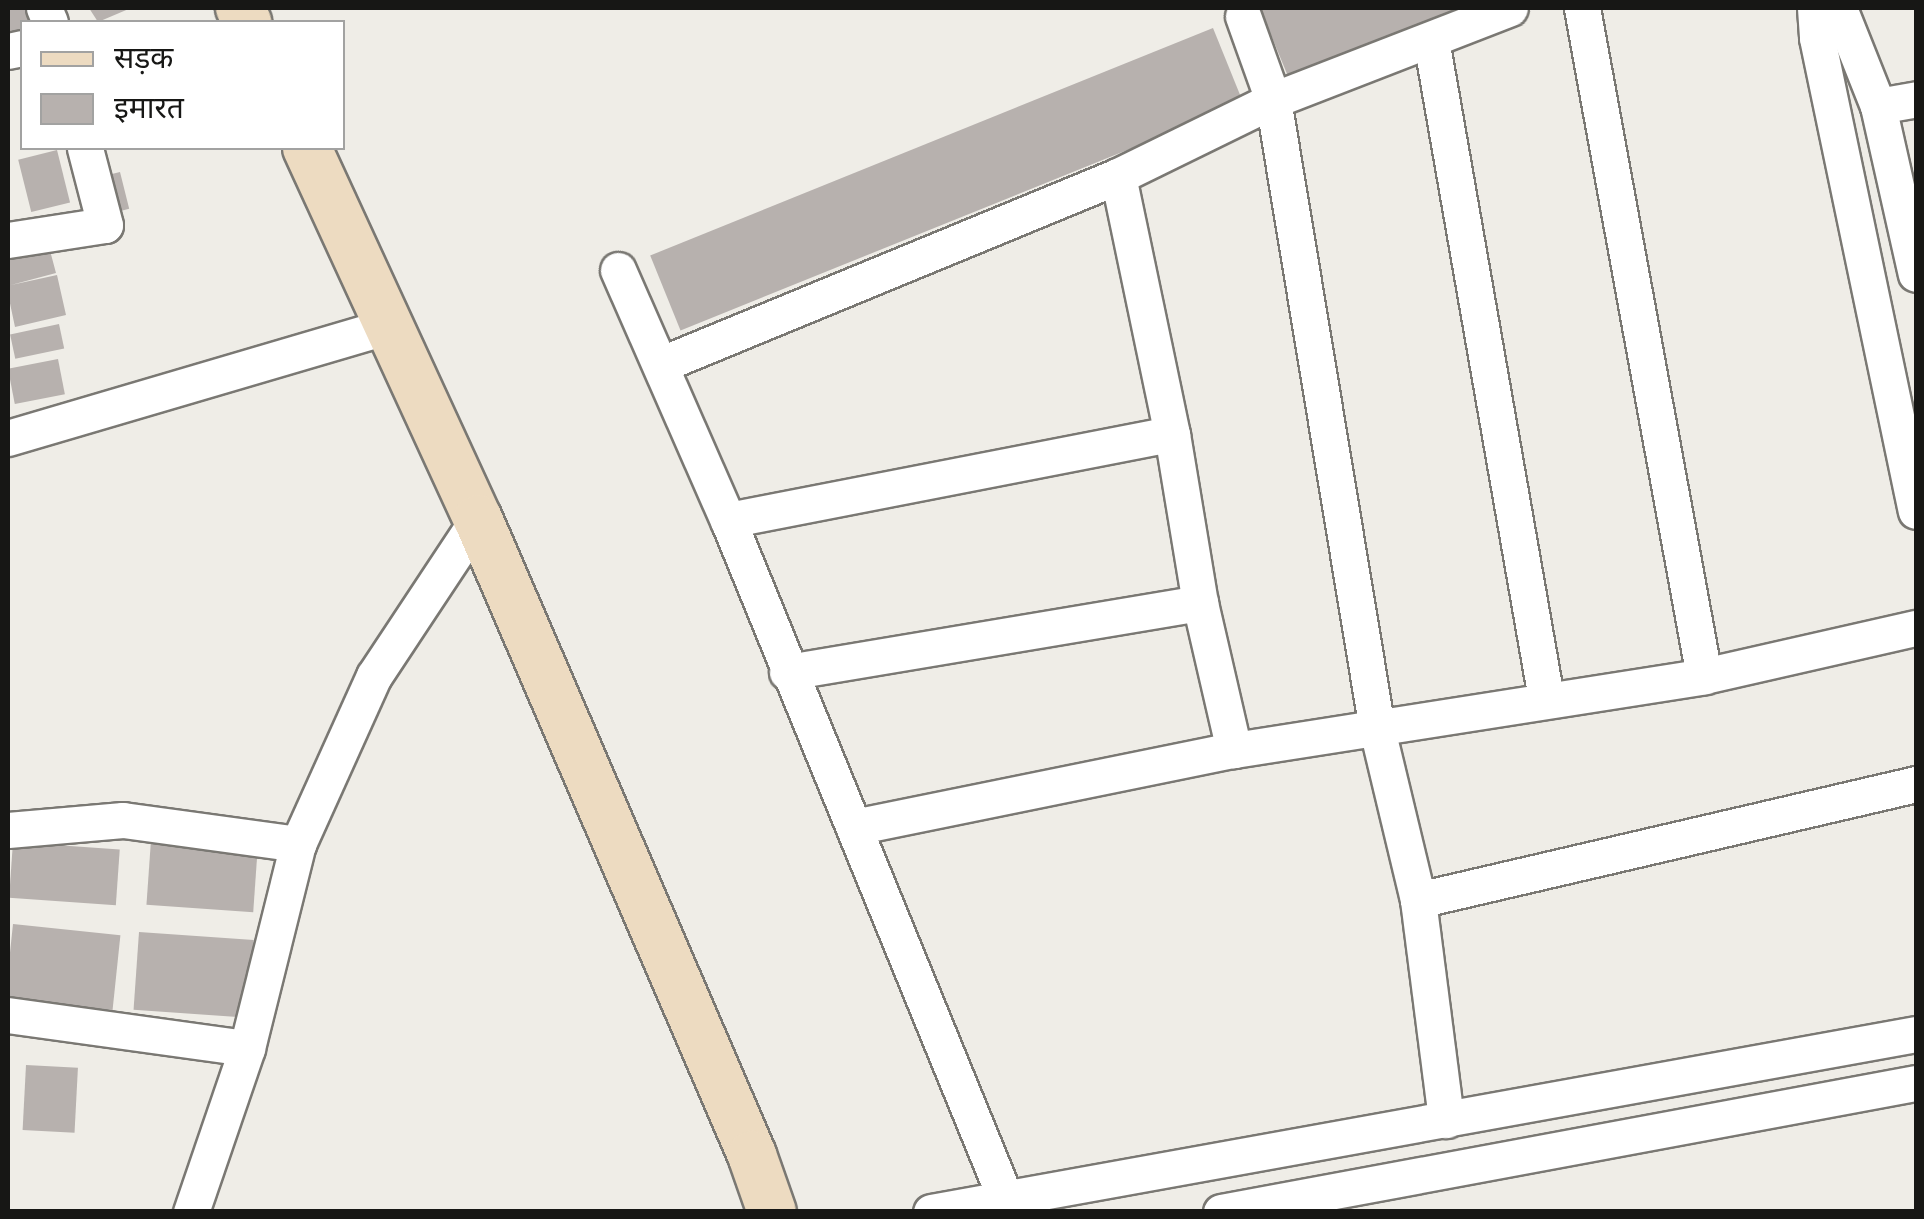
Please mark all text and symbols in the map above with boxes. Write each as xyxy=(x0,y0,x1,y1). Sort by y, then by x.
legend xyxy=(20,20,345,150)
text: सड़क xyxy=(114,39,173,76)
text: इमारत xyxy=(114,89,184,126)

